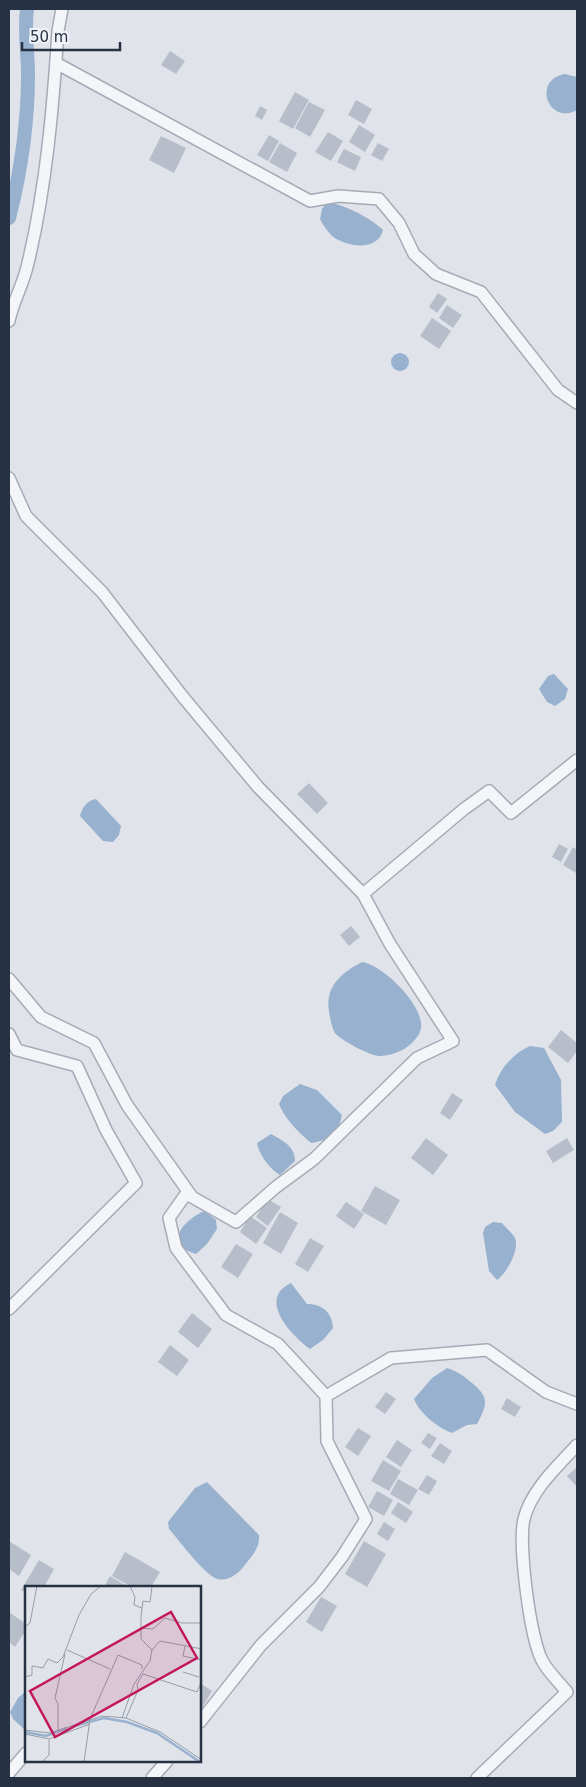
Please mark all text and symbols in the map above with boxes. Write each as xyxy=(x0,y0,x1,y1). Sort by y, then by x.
scale bar xyxy=(22,20,120,52)
text: 50 m xyxy=(30,28,68,46)
inset map xyxy=(25,1586,201,1762)

